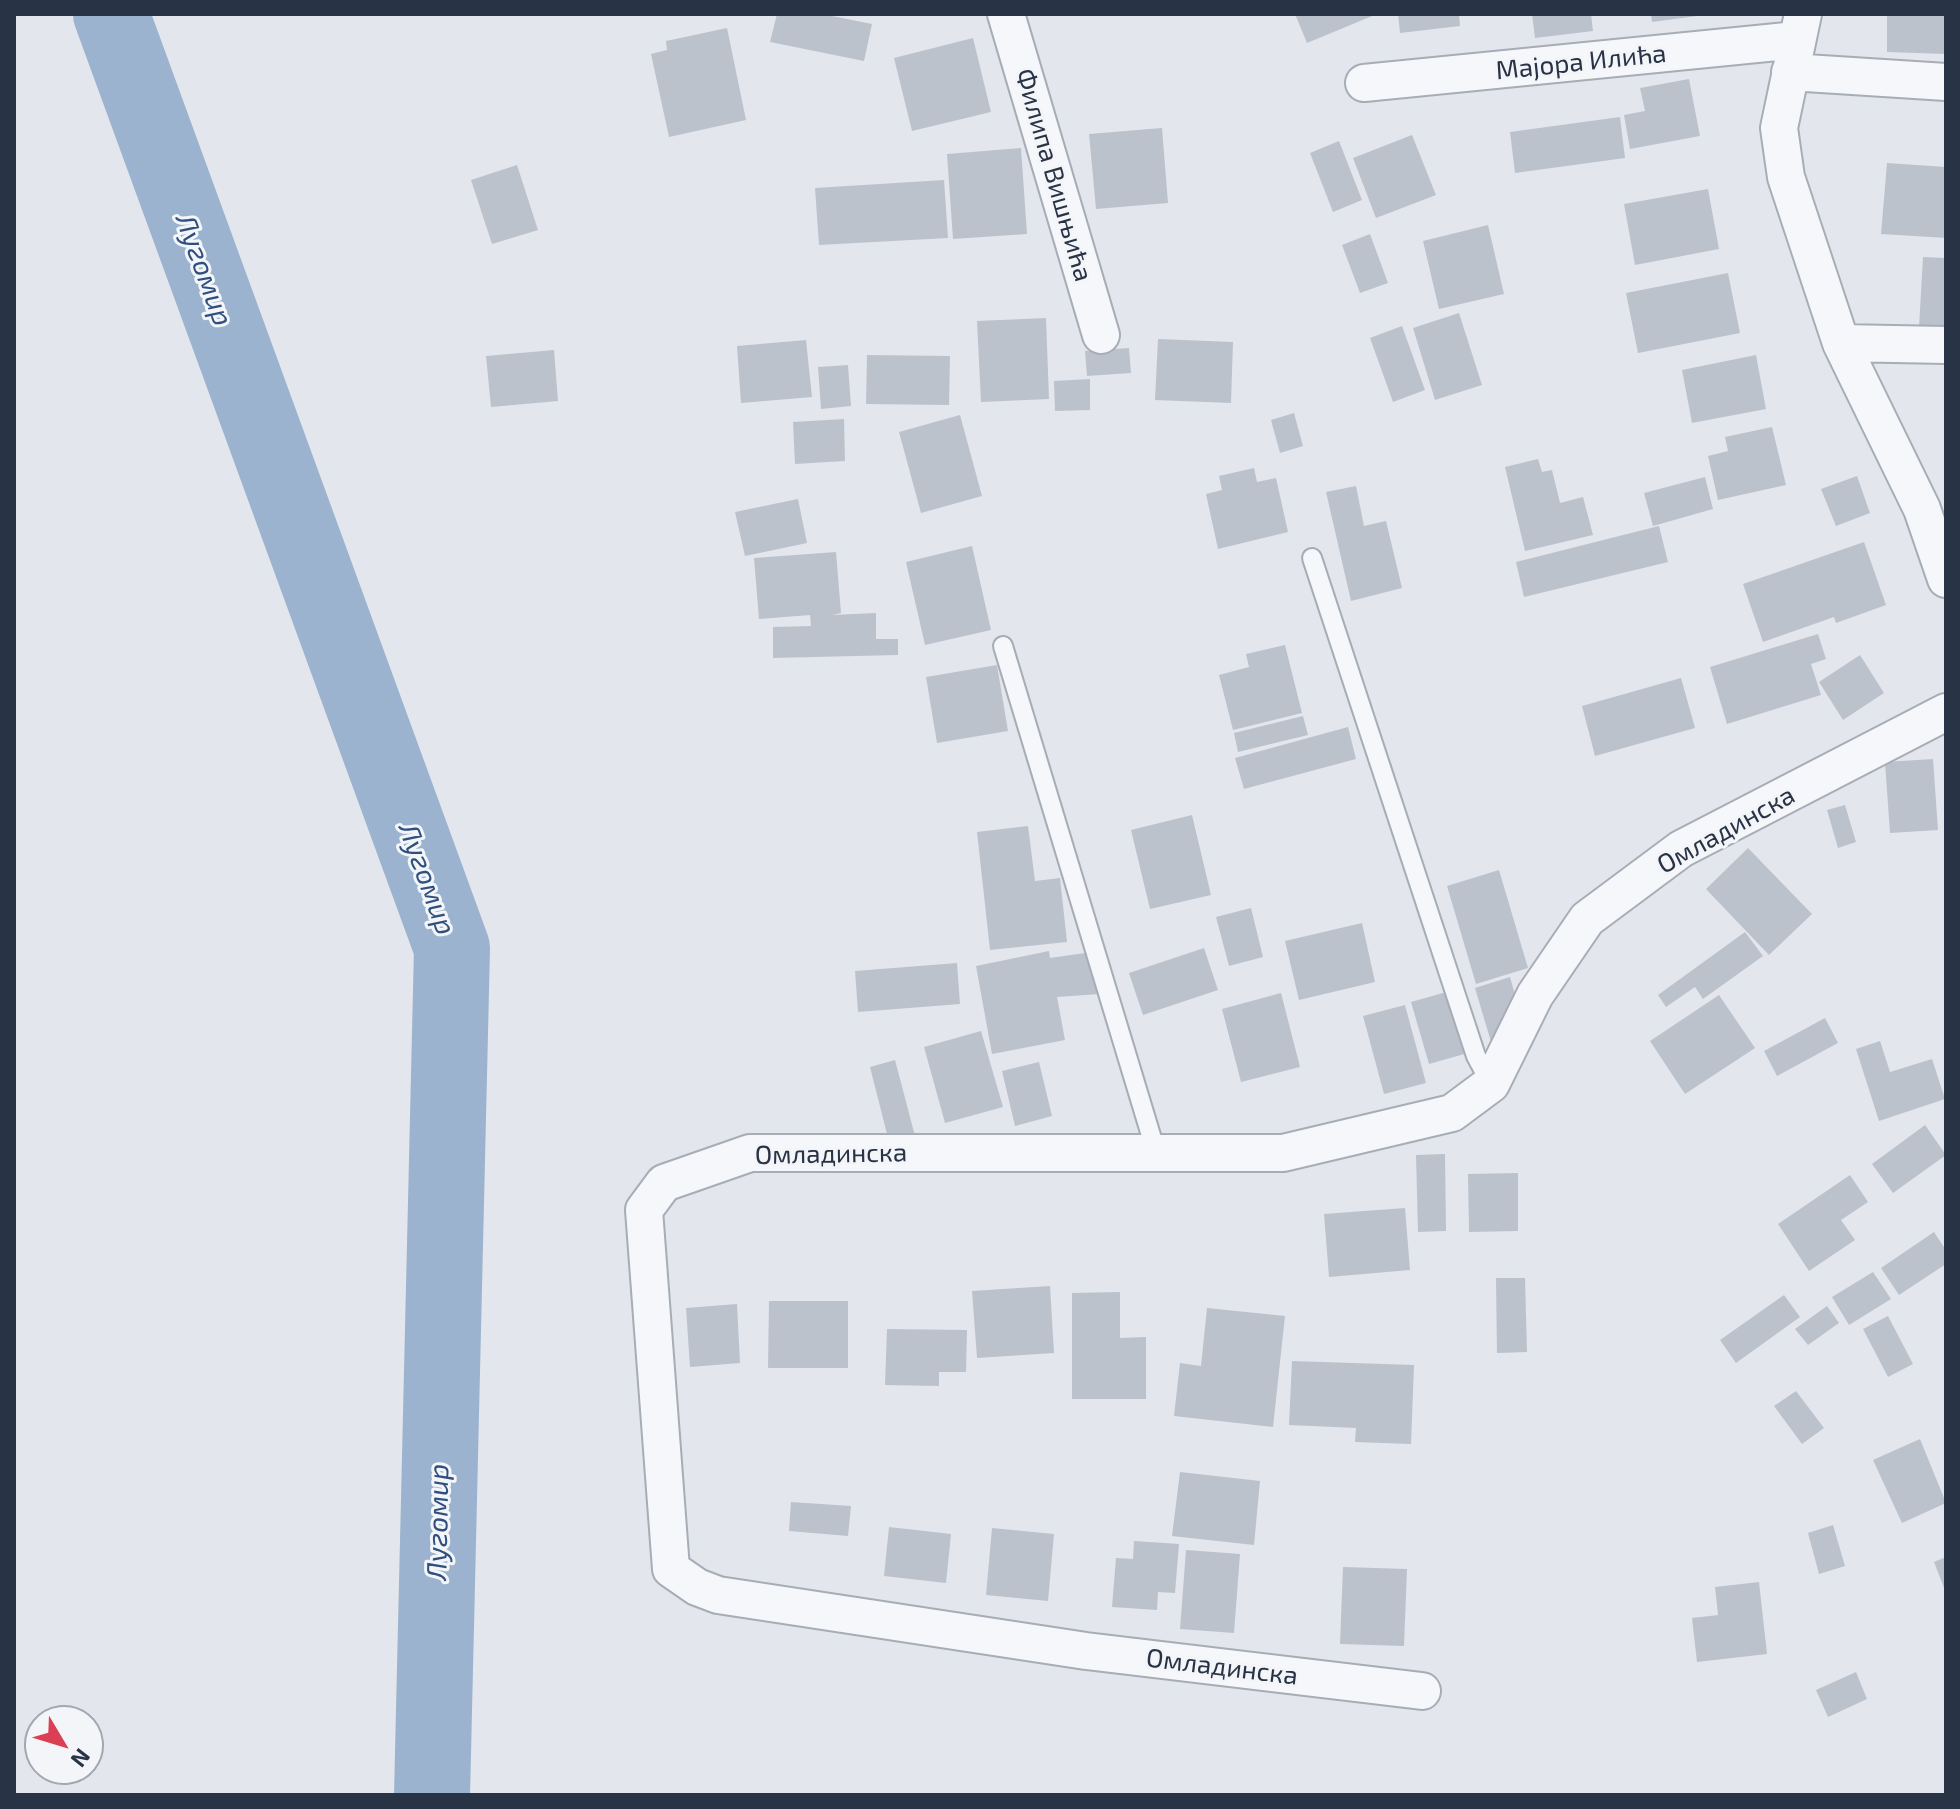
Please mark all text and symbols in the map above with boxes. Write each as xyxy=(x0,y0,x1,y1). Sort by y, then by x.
street label: Мајора Илића xyxy=(1494,38,1668,86)
street label: Филипа Вишњића xyxy=(1009,65,1099,285)
water label: Лугомир xyxy=(168,209,240,331)
street label: Омладинска xyxy=(1652,779,1800,881)
water label: Лугомир xyxy=(391,818,463,940)
street label: Омладинска xyxy=(754,1137,908,1171)
water label: Лугомир xyxy=(420,1463,456,1581)
street label: Омладинска xyxy=(1144,1642,1300,1692)
north arrow xyxy=(24,1705,104,1785)
text: N xyxy=(66,1744,96,1773)

